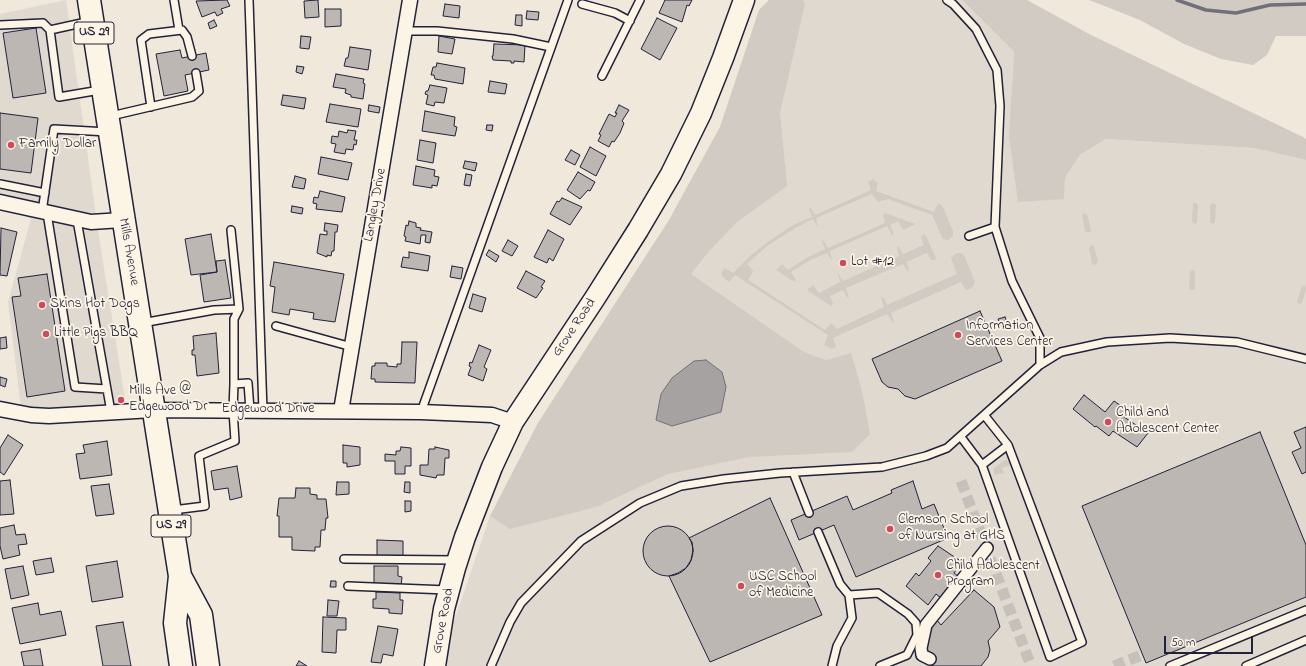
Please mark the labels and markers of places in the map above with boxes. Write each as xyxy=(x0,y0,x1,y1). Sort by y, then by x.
place label: Family Dollar xyxy=(19,137,96,153)
marker: Family Dollar xyxy=(6,140,16,150)
place label: Lot #12 xyxy=(851,255,894,271)
marker: Lot #12 xyxy=(838,258,848,268)
place label: Skins Hot Dogs xyxy=(50,297,140,313)
marker: Skins Hot Dogs xyxy=(37,300,47,310)
place label: Information Services Center xyxy=(966,319,1053,352)
place label: Little Pigs BBQ xyxy=(54,326,138,342)
marker: Little Pigs BBQ xyxy=(41,329,51,339)
marker: Information Services Center xyxy=(953,330,963,340)
place label: Mills Ave @ Edgewood Dr xyxy=(129,384,208,416)
marker: Mills Ave @ Edgewood Dr xyxy=(116,395,126,405)
place label: Child and Adolescent Center xyxy=(1116,406,1219,438)
marker: Child and Adolescent Center xyxy=(1103,417,1113,427)
place label: Clemson School of Nursing at GHS xyxy=(898,513,1005,546)
marker: Clemson School of Nursing at GHS xyxy=(885,524,895,534)
place label: Child Adolescent Program xyxy=(946,559,1040,592)
place label: USC School of Medicine xyxy=(749,570,816,602)
marker: Child Adolescent Program xyxy=(933,570,943,580)
marker: USC School of Medicine xyxy=(736,581,746,591)

